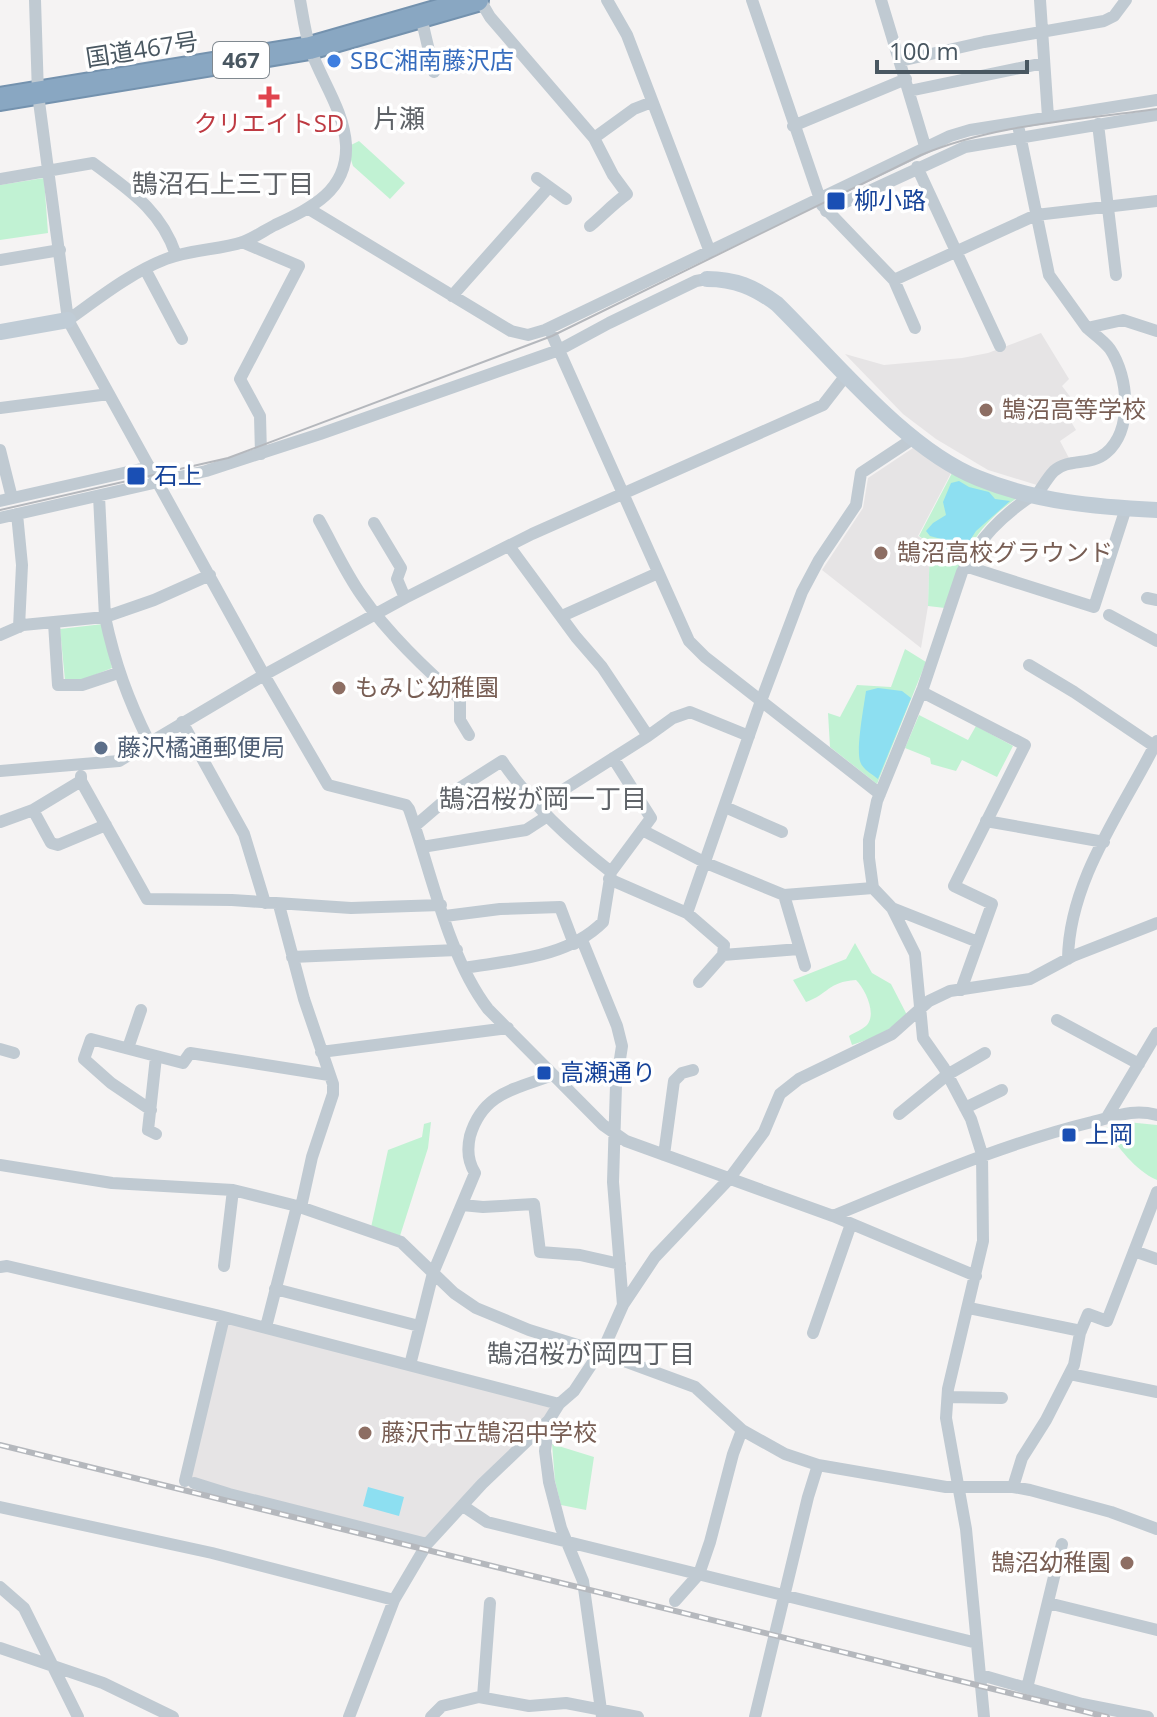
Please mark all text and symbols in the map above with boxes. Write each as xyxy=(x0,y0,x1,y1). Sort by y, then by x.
street label: 国道467号 xyxy=(83,23,200,74)
scale bar xyxy=(877,24,1027,74)
text: 100 m xyxy=(889,34,959,67)
road number: 467 xyxy=(213,42,269,78)
place label: SBC湘南藤沢店 xyxy=(350,43,514,76)
marker: SBC湘南藤沢店 xyxy=(325,52,343,70)
marker: クリエイトSD xyxy=(260,88,278,106)
district label: 片瀬 xyxy=(373,100,425,136)
place label: クリエイトSD xyxy=(194,106,344,139)
district label: 鵠沼石上三丁目 xyxy=(132,165,314,201)
place label: 柳小路 xyxy=(854,183,926,216)
marker: 柳小路 xyxy=(825,190,847,212)
place label: 鵠沼高等学校 xyxy=(1002,392,1146,425)
marker: 鵠沼高等学校 xyxy=(977,401,995,419)
place label: 石上 xyxy=(154,458,202,491)
marker: 石上 xyxy=(125,465,147,487)
place label: 鵠沼高校グラウンド xyxy=(897,535,1113,568)
marker: 鵠沼高校グラウンド xyxy=(872,544,890,562)
place label: もみじ幼稚園 xyxy=(355,670,499,703)
marker: もみじ幼稚園 xyxy=(330,679,348,697)
place label: 藤沢橘通郵便局 xyxy=(117,730,285,763)
marker: 藤沢橘通郵便局 xyxy=(92,739,110,757)
district label: 鵠沼桜が岡一丁目 xyxy=(439,780,647,816)
place label: 高瀬通り xyxy=(560,1055,656,1088)
marker: 高瀬通り xyxy=(535,1064,553,1082)
place label: 上岡 xyxy=(1085,1117,1133,1150)
marker: 上岡 xyxy=(1060,1126,1078,1144)
district label: 鵠沼桜が岡四丁目 xyxy=(487,1335,695,1371)
place label: 藤沢市立鵠沼中学校 xyxy=(381,1415,597,1448)
marker: 藤沢市立鵠沼中学校 xyxy=(356,1424,374,1442)
place label: 鵠沼幼稚園 xyxy=(991,1545,1111,1578)
marker: 鵠沼幼稚園 xyxy=(1118,1554,1136,1572)

